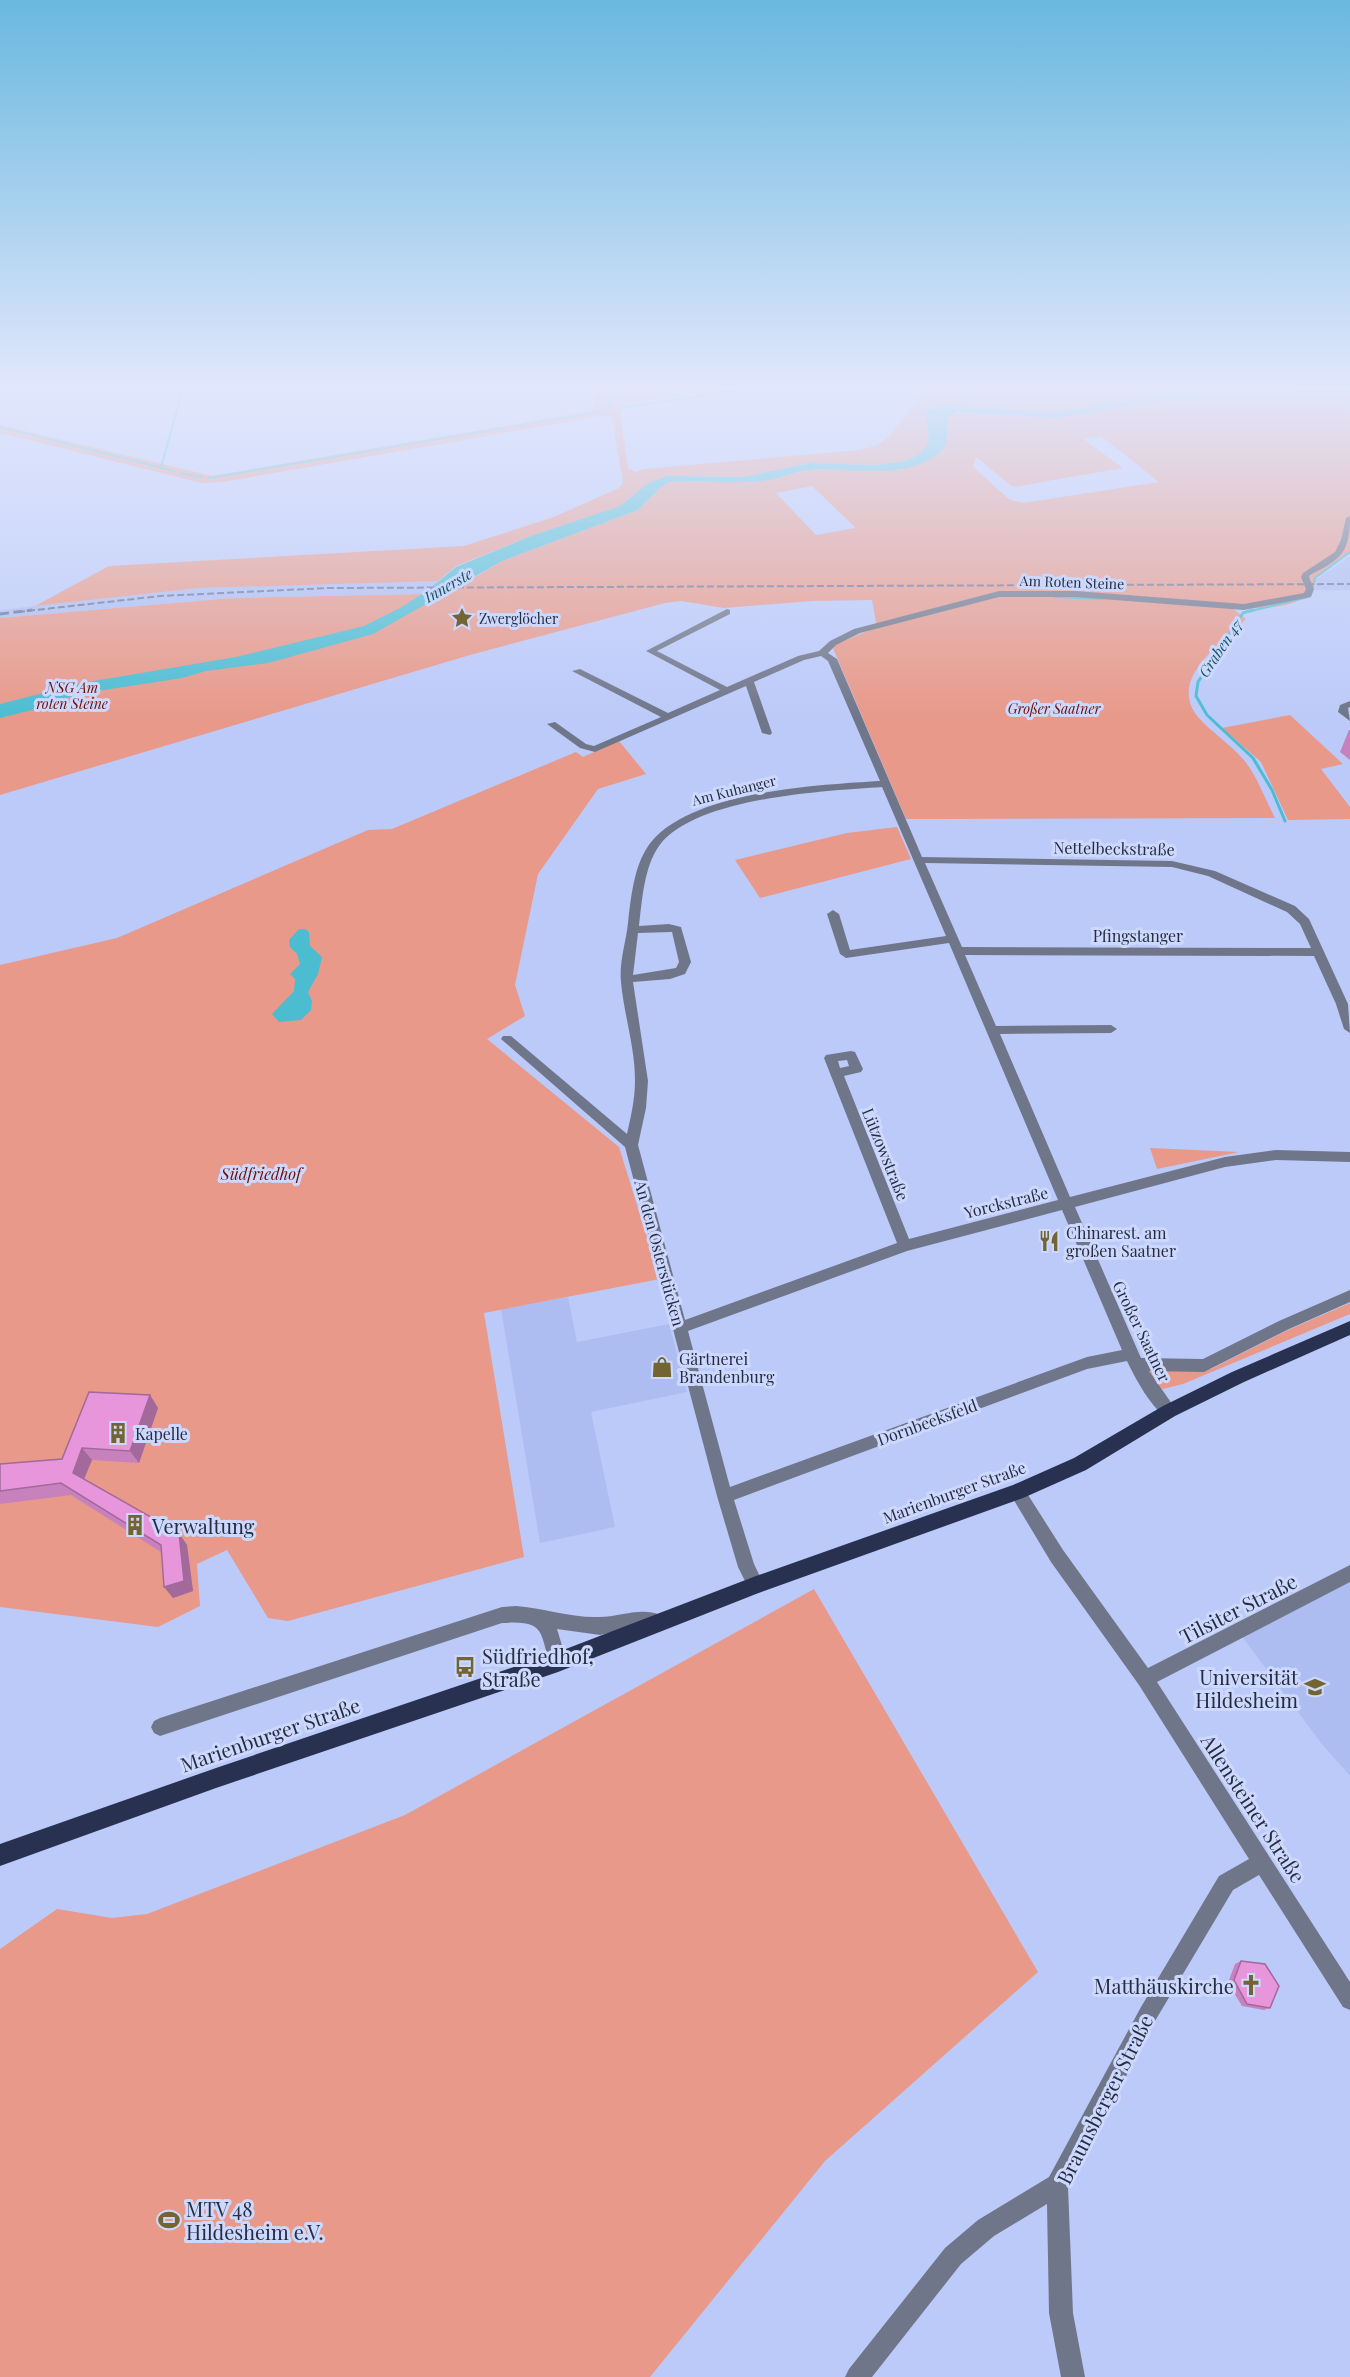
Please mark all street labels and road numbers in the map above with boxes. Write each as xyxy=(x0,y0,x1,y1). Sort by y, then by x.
street label: Am Roten Steine xyxy=(1018,571,1125,593)
street label: Am Kuhanger xyxy=(689,770,779,810)
street label: Nettelbeckstraße xyxy=(1053,836,1175,860)
street label: Pfingstanger xyxy=(1093,925,1183,946)
street label: Lützowstraße xyxy=(858,1105,914,1203)
street label: An den Osterstücken xyxy=(630,1177,690,1329)
street label: Yorckstraße xyxy=(961,1181,1050,1223)
street label: Großer Saatner xyxy=(1108,1277,1176,1385)
street label: Dornbeeksfeld xyxy=(874,1394,980,1450)
street label: Marienburger Straße xyxy=(880,1456,1028,1528)
street label: Tilsiter Straße xyxy=(1175,1567,1301,1649)
street label: Marienburger Straße xyxy=(177,1691,363,1777)
street label: Allensteiner Straße xyxy=(1195,1728,1312,1887)
street label: Braunsberger Straße xyxy=(1050,2010,1158,2188)

